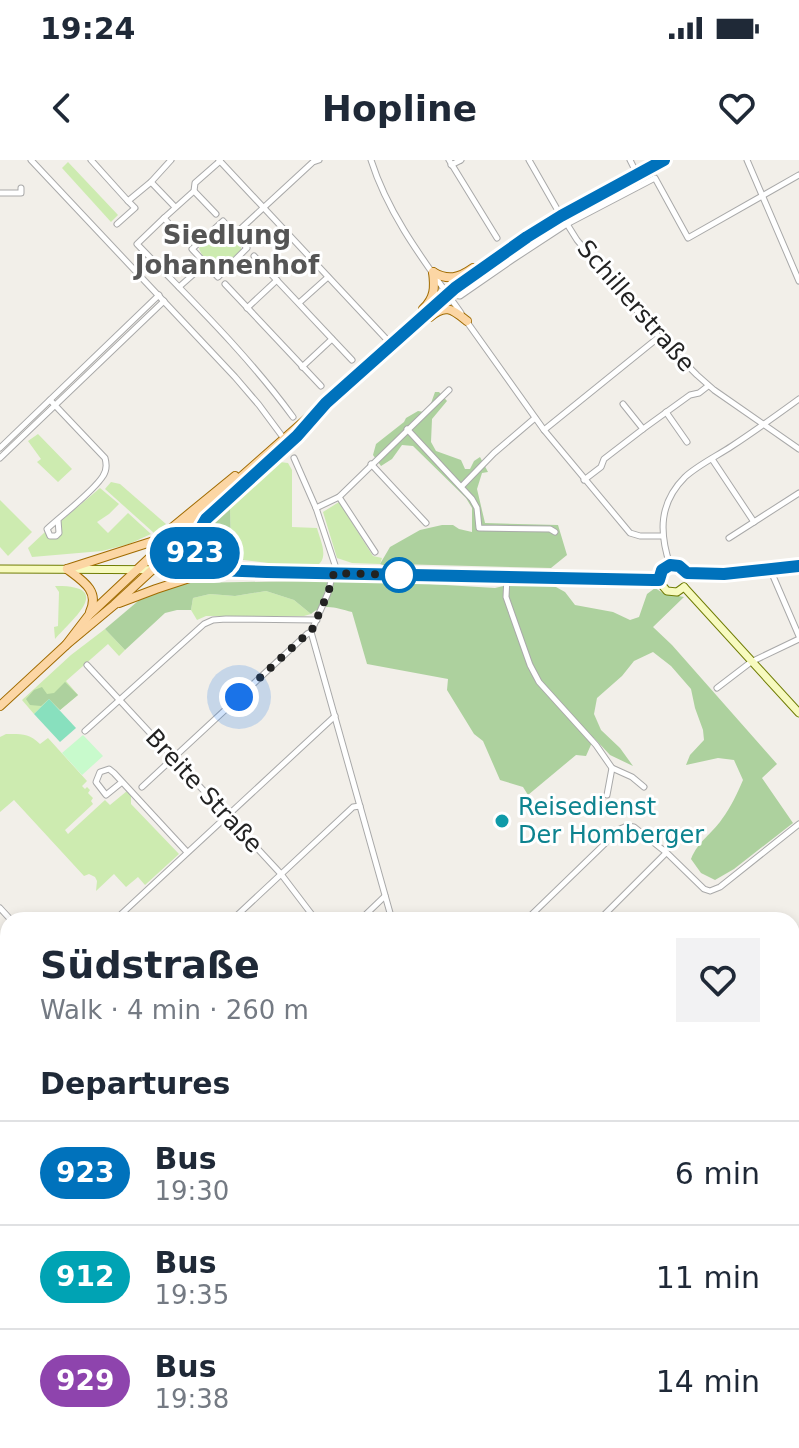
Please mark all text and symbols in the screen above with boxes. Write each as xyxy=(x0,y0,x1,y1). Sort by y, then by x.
text: 19:24 xyxy=(40,11,136,46)
icon: back xyxy=(40,86,84,130)
icon: heart xyxy=(715,86,759,130)
text: Hopline xyxy=(322,88,477,129)
district label: Siedlung Johannenhof xyxy=(133,220,320,280)
street label: Schillerstraße xyxy=(571,235,701,377)
line badge: 923 xyxy=(149,527,241,579)
text: 923 xyxy=(166,536,224,569)
unlabelled marker xyxy=(382,558,416,592)
your location xyxy=(219,677,259,717)
street label: Breite Straße xyxy=(140,724,268,858)
place label: Reisedienst Der Homberger xyxy=(518,793,704,849)
marker: Reisedienst Der Homberger xyxy=(493,812,511,830)
button: heart xyxy=(676,938,760,1022)
text: Südstraße xyxy=(40,943,260,987)
text: Walk · 4 min · 260 m xyxy=(40,995,309,1025)
text: Departures xyxy=(40,1066,230,1101)
text: Bus xyxy=(154,1141,217,1176)
text: 923 xyxy=(56,1156,114,1189)
text: 6 min xyxy=(675,1156,760,1191)
text: 19:30 xyxy=(154,1176,229,1206)
text: Bus xyxy=(154,1245,217,1280)
text: 912 xyxy=(56,1260,114,1293)
text: 11 min xyxy=(656,1260,760,1295)
text: 19:35 xyxy=(154,1280,229,1310)
text: Bus xyxy=(154,1349,217,1384)
text: 929 xyxy=(56,1364,114,1397)
text: 14 min xyxy=(656,1364,760,1399)
text: 19:38 xyxy=(154,1384,229,1414)

